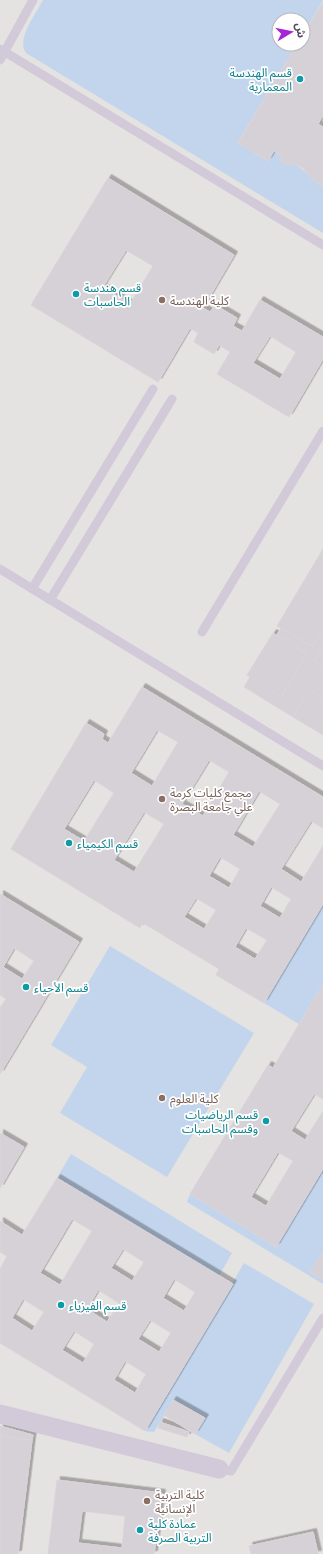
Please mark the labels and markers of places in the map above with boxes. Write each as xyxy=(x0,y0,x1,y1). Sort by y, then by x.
place label: قسم الهندسة المعمارية xyxy=(230,65,292,94)
marker: قسم الهندسة المعمارية xyxy=(295,74,305,84)
place label: قسم هندسة الحاسبات xyxy=(84,280,141,309)
marker: قسم هندسة الحاسبات xyxy=(71,289,81,299)
place label: كلية الهندسة xyxy=(170,293,230,308)
marker: كلية الهندسة xyxy=(157,295,167,305)
place label: مجمع كليات كرمة علي جامعة البصرة xyxy=(170,785,253,817)
marker: مجمع كليات كرمة علي جامعة البصرة xyxy=(157,794,167,804)
place label: قسم الكيمياء xyxy=(77,836,138,853)
marker: قسم الكيمياء xyxy=(64,838,74,848)
place label: قسم الأحياء xyxy=(34,980,88,997)
marker: قسم الأحياء xyxy=(21,982,31,992)
place label: كلية العلوم xyxy=(170,1091,220,1108)
marker: كلية العلوم xyxy=(157,1093,167,1103)
place label: قسم الرياضيات وقسم الحاسبات xyxy=(182,1107,258,1138)
marker: قسم الرياضيات وقسم الحاسبات xyxy=(261,1116,271,1126)
place label: قسم الفيزياء xyxy=(69,1298,126,1315)
marker: قسم الفيزياء xyxy=(56,1300,66,1310)
place label: كلية التربية الإنسانية xyxy=(155,1487,206,1517)
marker: كلية التربية الإنسانية xyxy=(142,1496,152,1506)
place label: عمادة كلية التربية الصرفة xyxy=(148,1516,212,1545)
marker: عمادة كلية التربية الصرفة xyxy=(135,1525,145,1535)

